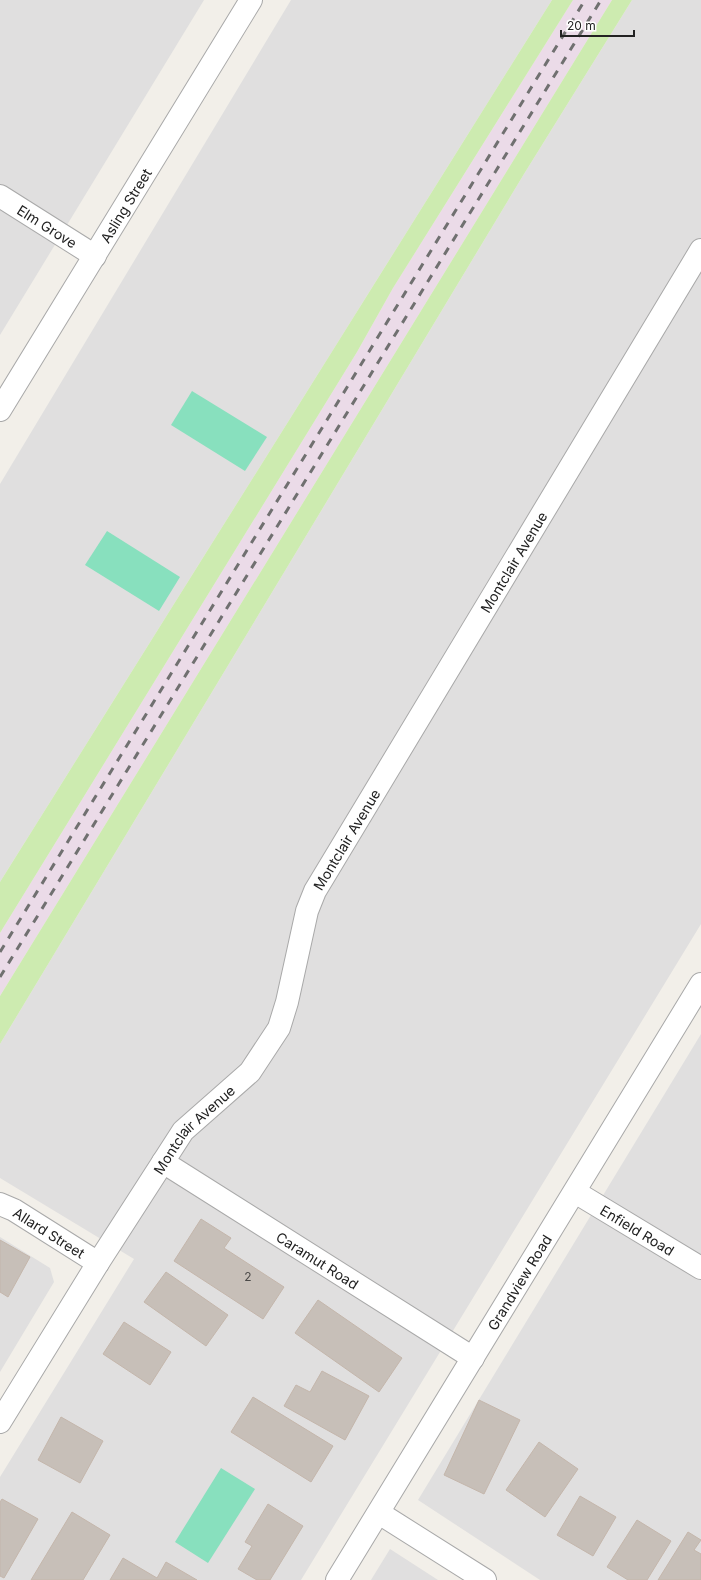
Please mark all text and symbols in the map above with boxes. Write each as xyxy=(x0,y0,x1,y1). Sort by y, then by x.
scale bar xyxy=(561,12,634,38)
text: 20 m xyxy=(567,18,596,33)
street label: Asling Street xyxy=(96,165,155,246)
street label: Elm Grove xyxy=(14,201,80,251)
street label: Montclair Avenue xyxy=(476,508,550,615)
street label: Montclair Avenue xyxy=(309,786,383,893)
street label: Montclair Avenue xyxy=(149,1081,238,1177)
street label: Enfield Road xyxy=(598,1201,678,1258)
street label: Allard Street xyxy=(10,1203,89,1261)
street label: Caramut Road xyxy=(273,1227,362,1292)
street label: Grandview Road xyxy=(483,1231,555,1333)
house number: 2 xyxy=(244,1269,252,1284)

